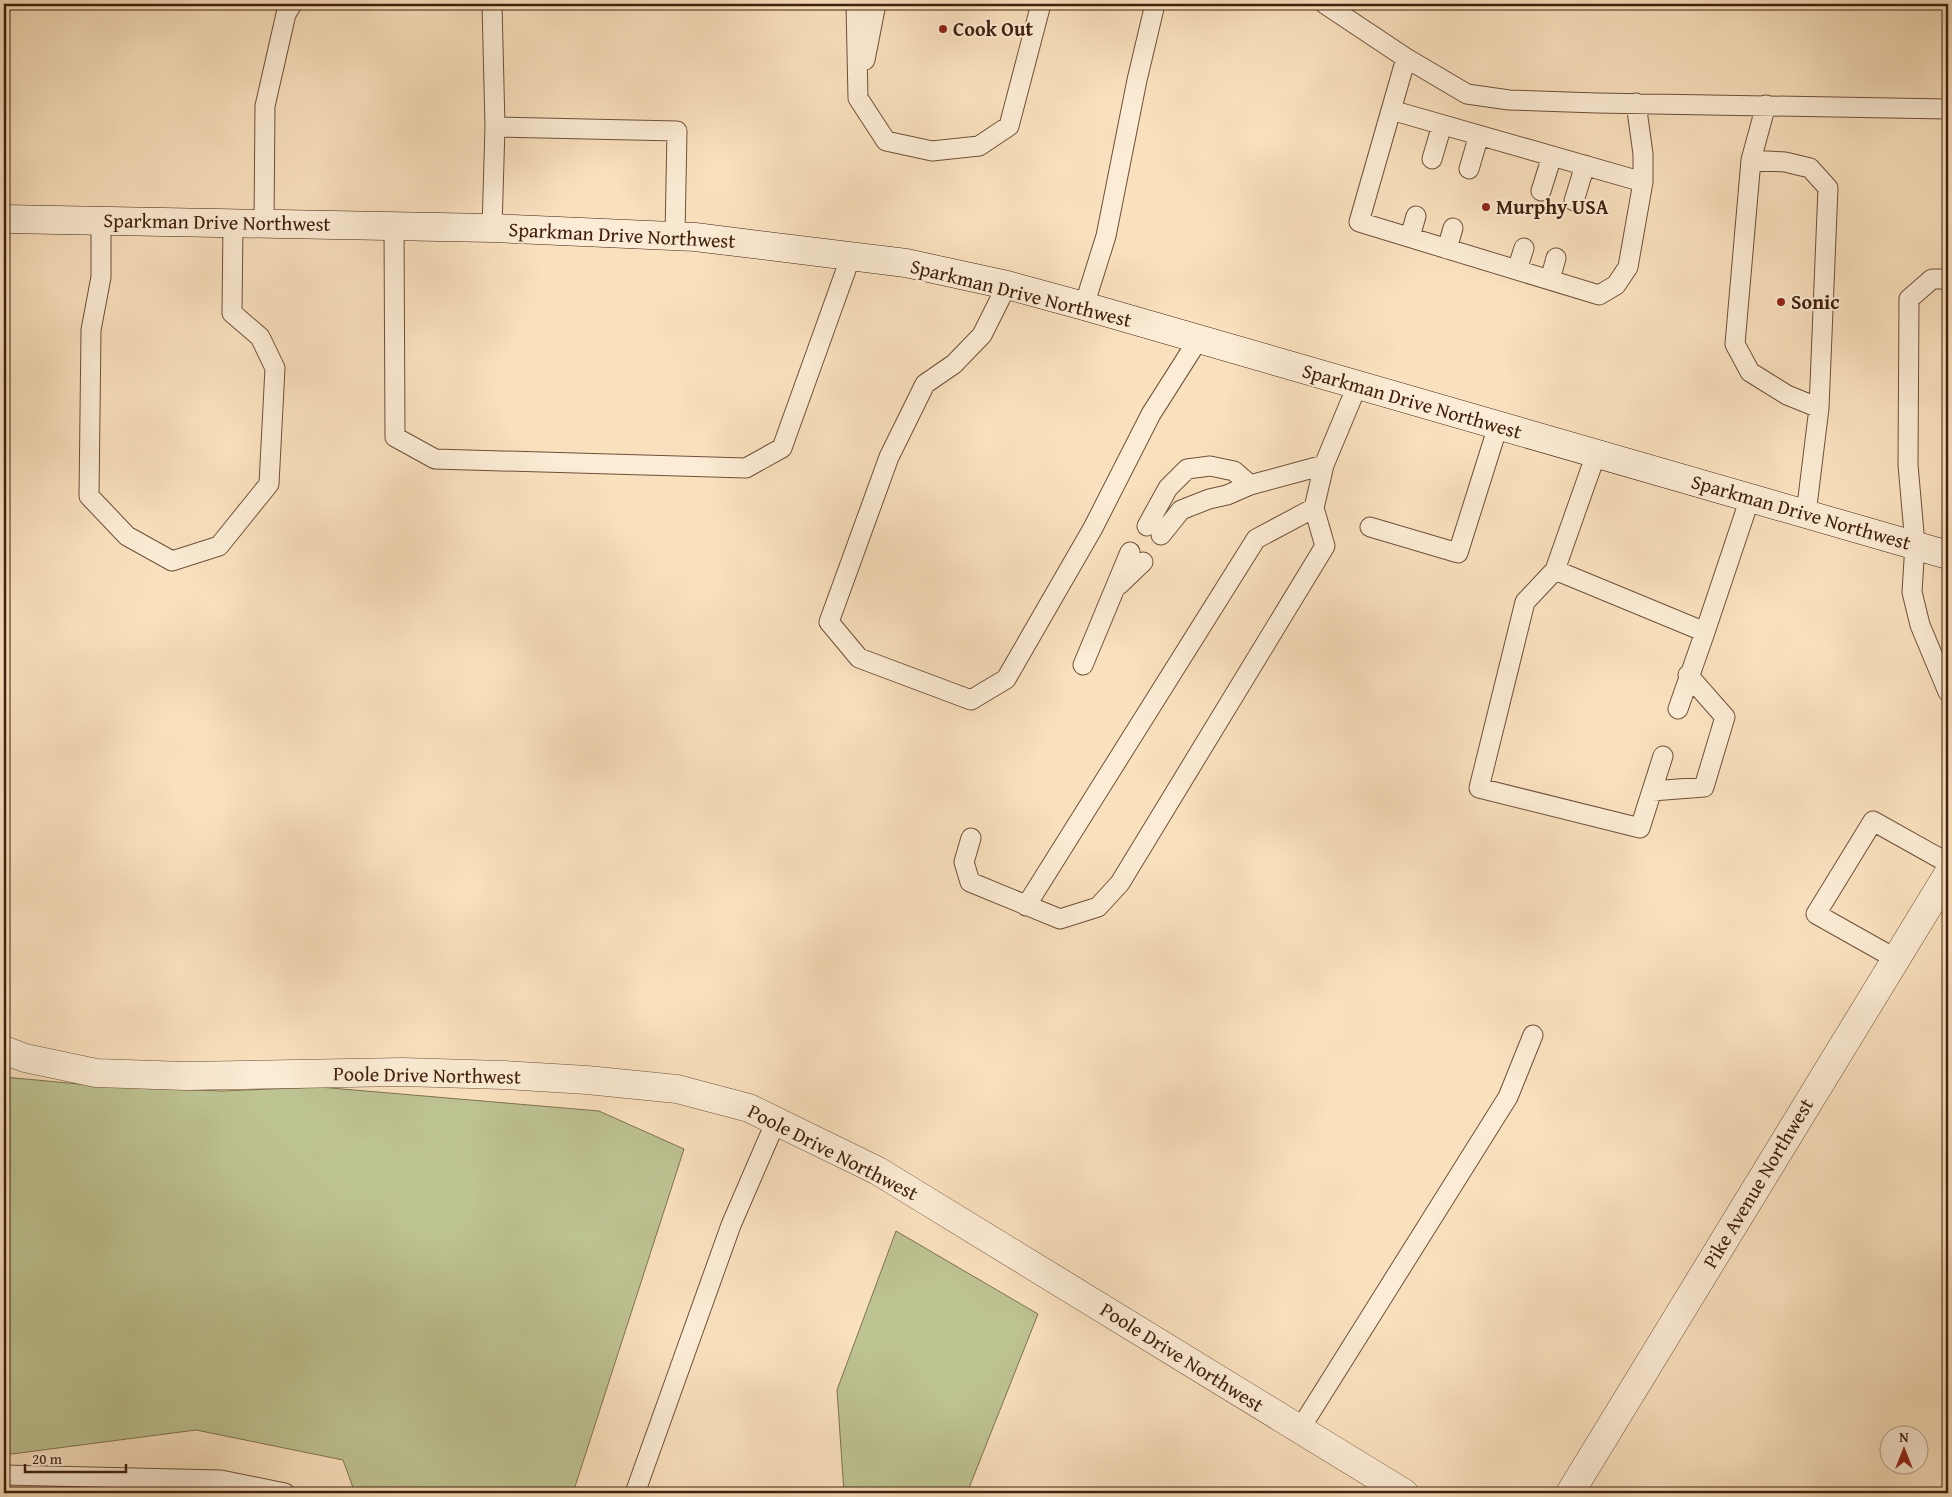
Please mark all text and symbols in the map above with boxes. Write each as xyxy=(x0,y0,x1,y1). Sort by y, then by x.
place label: Cook Out xyxy=(953,14,1033,43)
marker: Cook Out xyxy=(937,23,949,35)
place label: Murphy USA xyxy=(1496,192,1609,221)
marker: Murphy USA xyxy=(1480,201,1492,213)
street label: Sparkman Drive Northwest xyxy=(103,205,331,238)
street label: Sparkman Drive Northwest xyxy=(508,214,736,255)
street label: Sparkman Drive Northwest xyxy=(907,251,1135,334)
place label: Sonic xyxy=(1791,287,1839,316)
marker: Sonic xyxy=(1775,296,1787,308)
street label: Sparkman Drive Northwest xyxy=(1299,355,1525,446)
street label: Sparkman Drive Northwest xyxy=(1688,466,1914,557)
street label: Poole Drive Northwest xyxy=(333,1058,521,1091)
street label: Pike Avenue Northwest xyxy=(1695,1092,1820,1273)
street label: Poole Drive Northwest xyxy=(743,1096,923,1207)
street label: Poole Drive Northwest xyxy=(1095,1295,1270,1419)
north arrow xyxy=(1880,1424,1930,1474)
text: N xyxy=(1899,1427,1909,1447)
scale bar xyxy=(25,1442,126,1474)
text: 20 m xyxy=(32,1448,63,1469)

